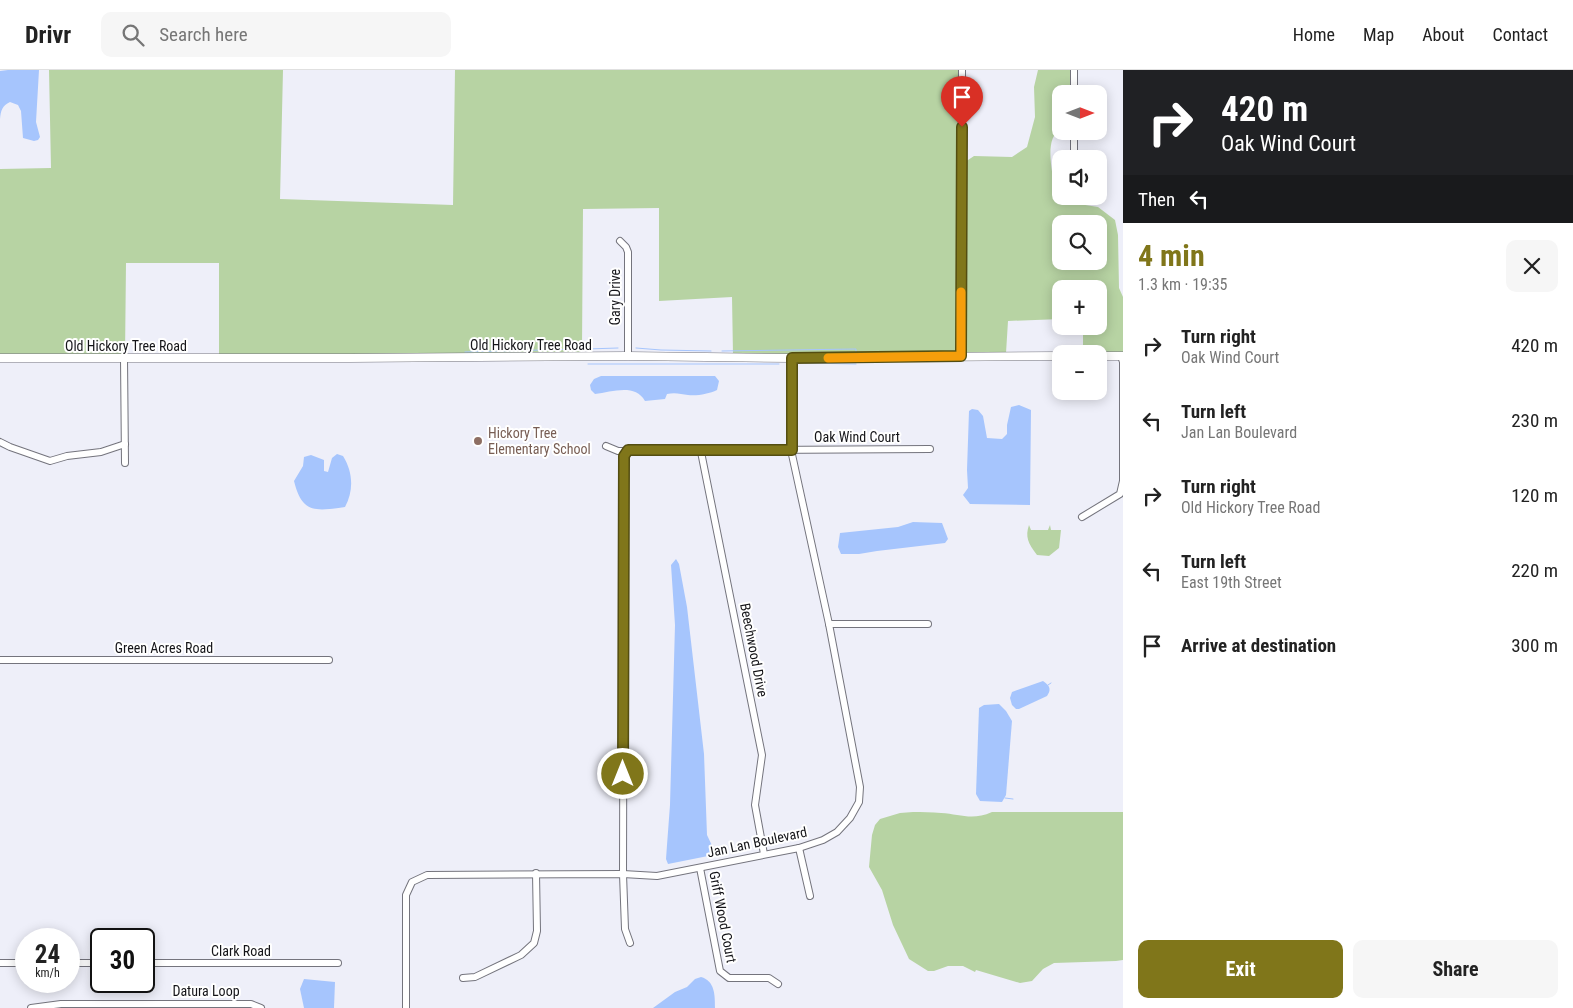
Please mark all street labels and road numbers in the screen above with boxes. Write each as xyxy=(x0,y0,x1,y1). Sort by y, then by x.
street label: Gary Drive xyxy=(607,268,623,325)
street label: Old Hickory Tree Road xyxy=(470,337,592,353)
street label: Old Hickory Tree Road xyxy=(65,338,187,354)
street label: Oak Wind Court xyxy=(814,429,900,445)
street label: Beechwood Drive xyxy=(737,602,771,699)
street label: Green Acres Road xyxy=(115,640,213,656)
street label: Jan Lan Boulevard xyxy=(706,824,808,860)
street label: Griff Wood Court xyxy=(706,870,740,964)
street label: Clark Road xyxy=(211,943,271,959)
street label: Datura Loop xyxy=(172,983,240,999)

